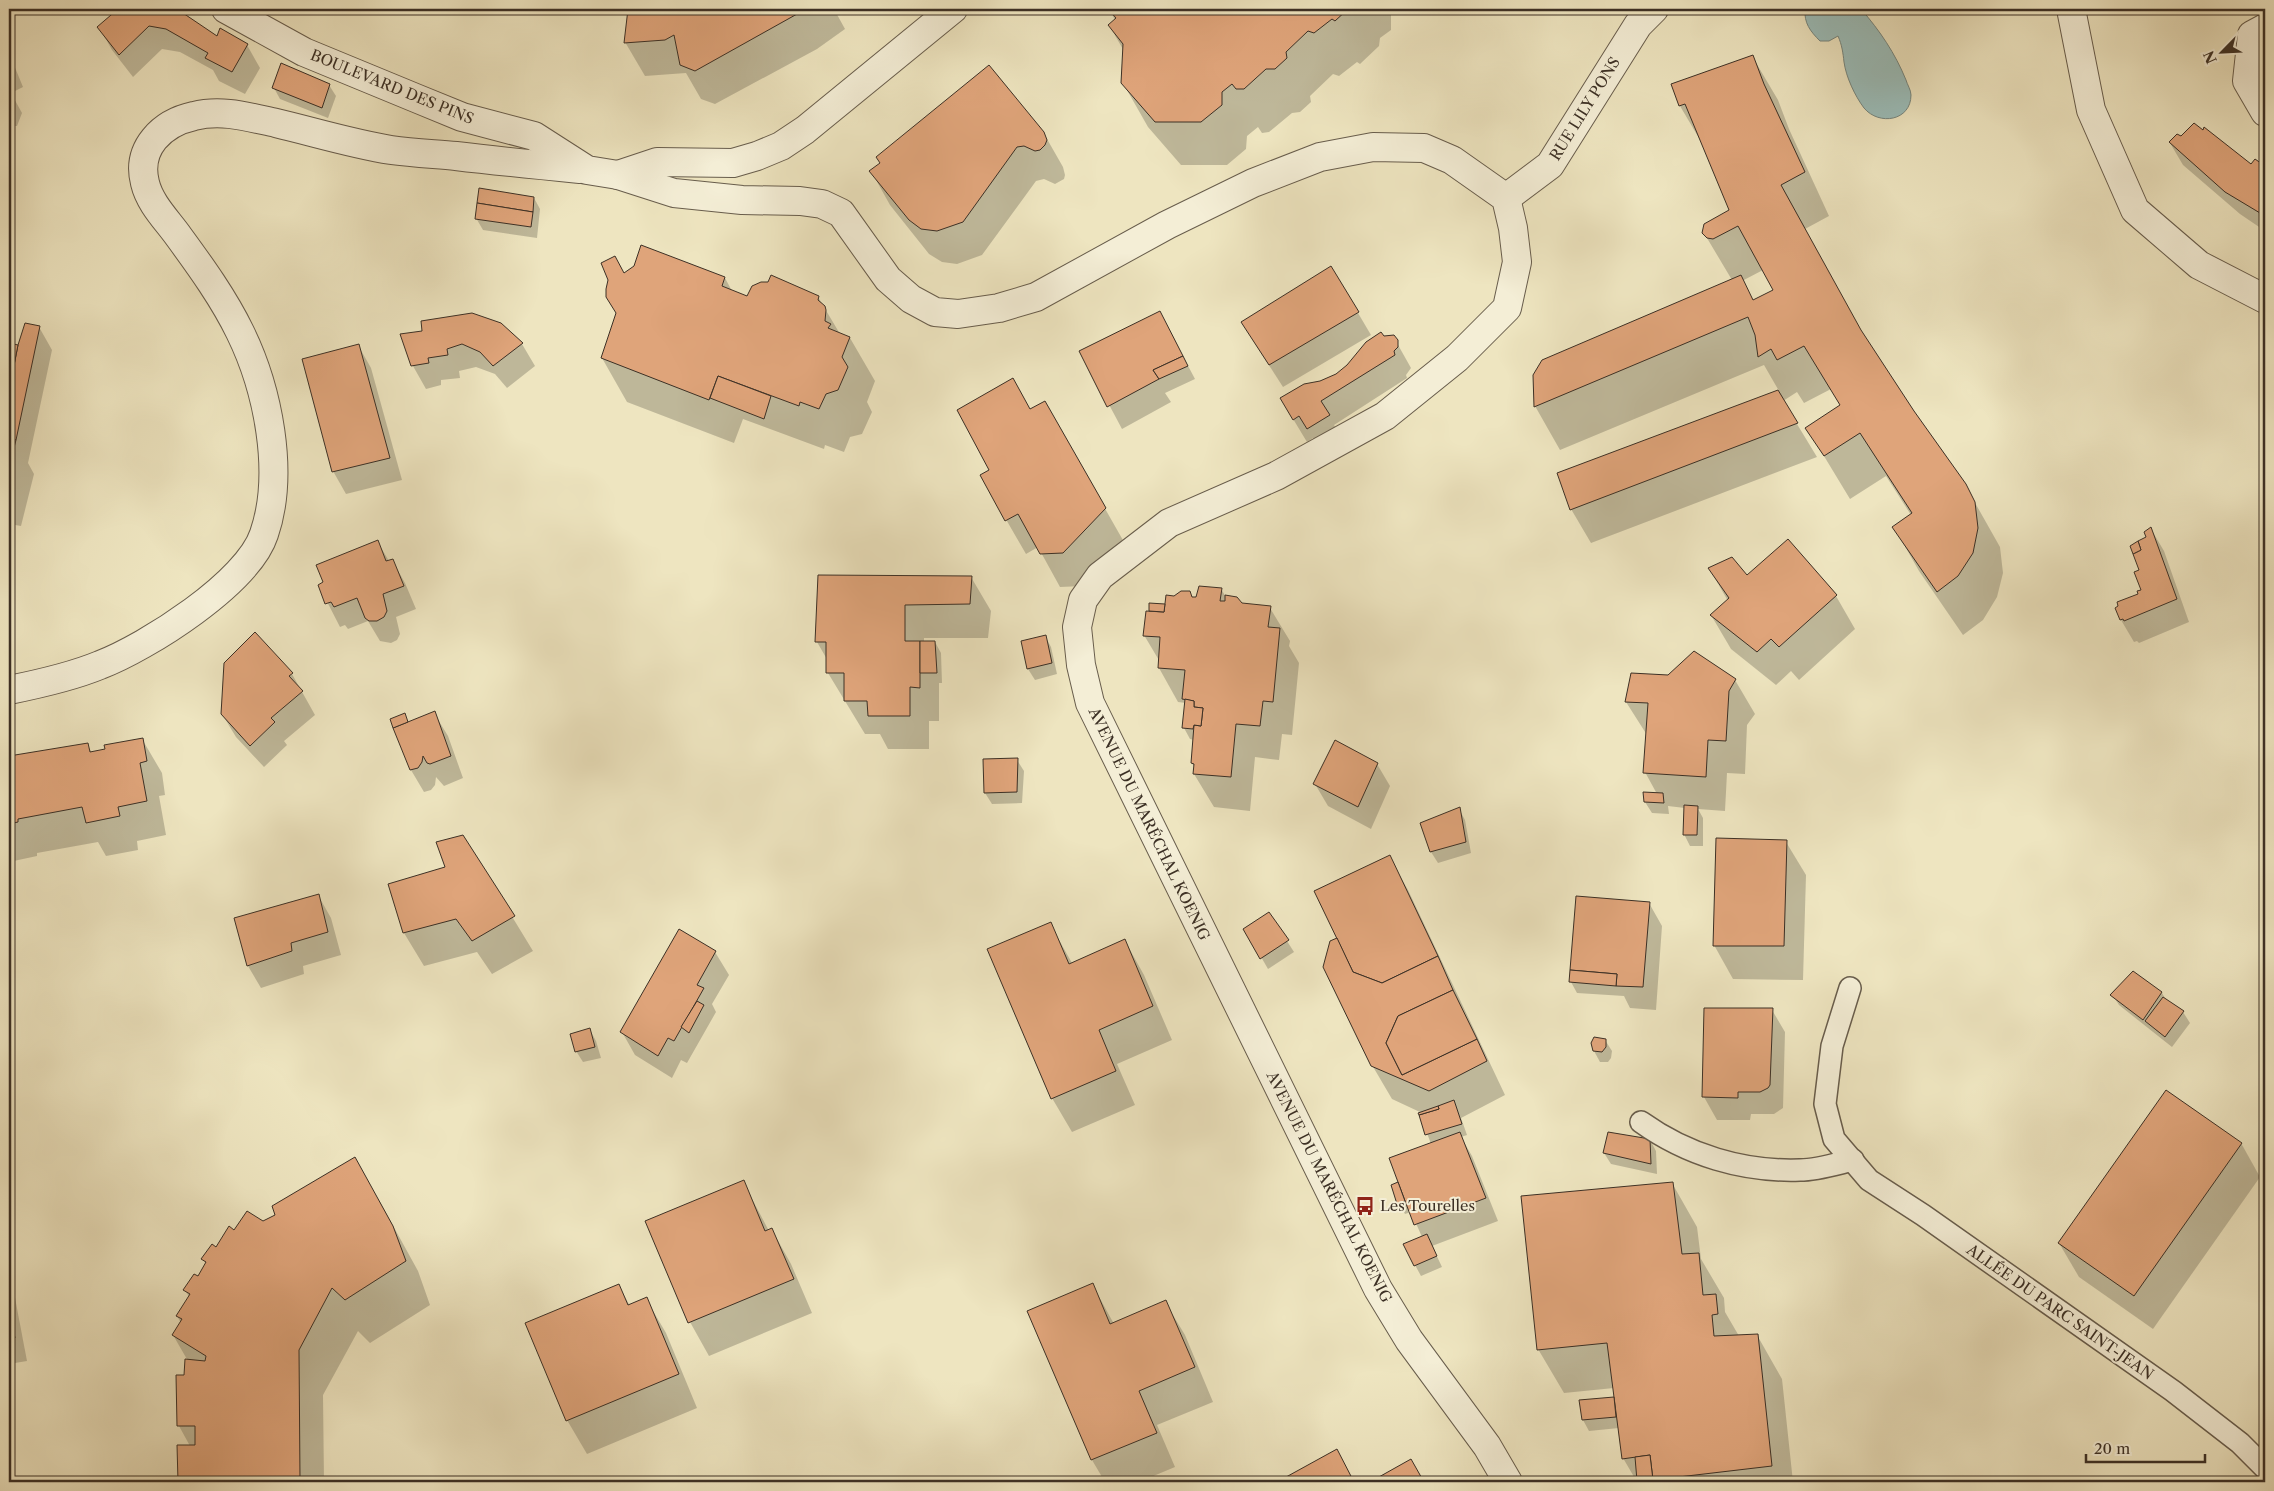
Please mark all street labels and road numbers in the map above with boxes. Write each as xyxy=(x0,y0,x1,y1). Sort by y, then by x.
street label: BOULEVARD DES PINS xyxy=(308,45,477,128)
street label: RUE LILY PONS xyxy=(1545,54,1624,164)
street label: AVENUE DU MARÉCHAL KOENIG xyxy=(1084,703,1214,943)
street label: AVENUE DU MARÉCHAL KOENIG xyxy=(1262,1067,1396,1306)
street label: ALLÉE DU PARC SAINT-JEAN xyxy=(1962,1239,2157,1384)

